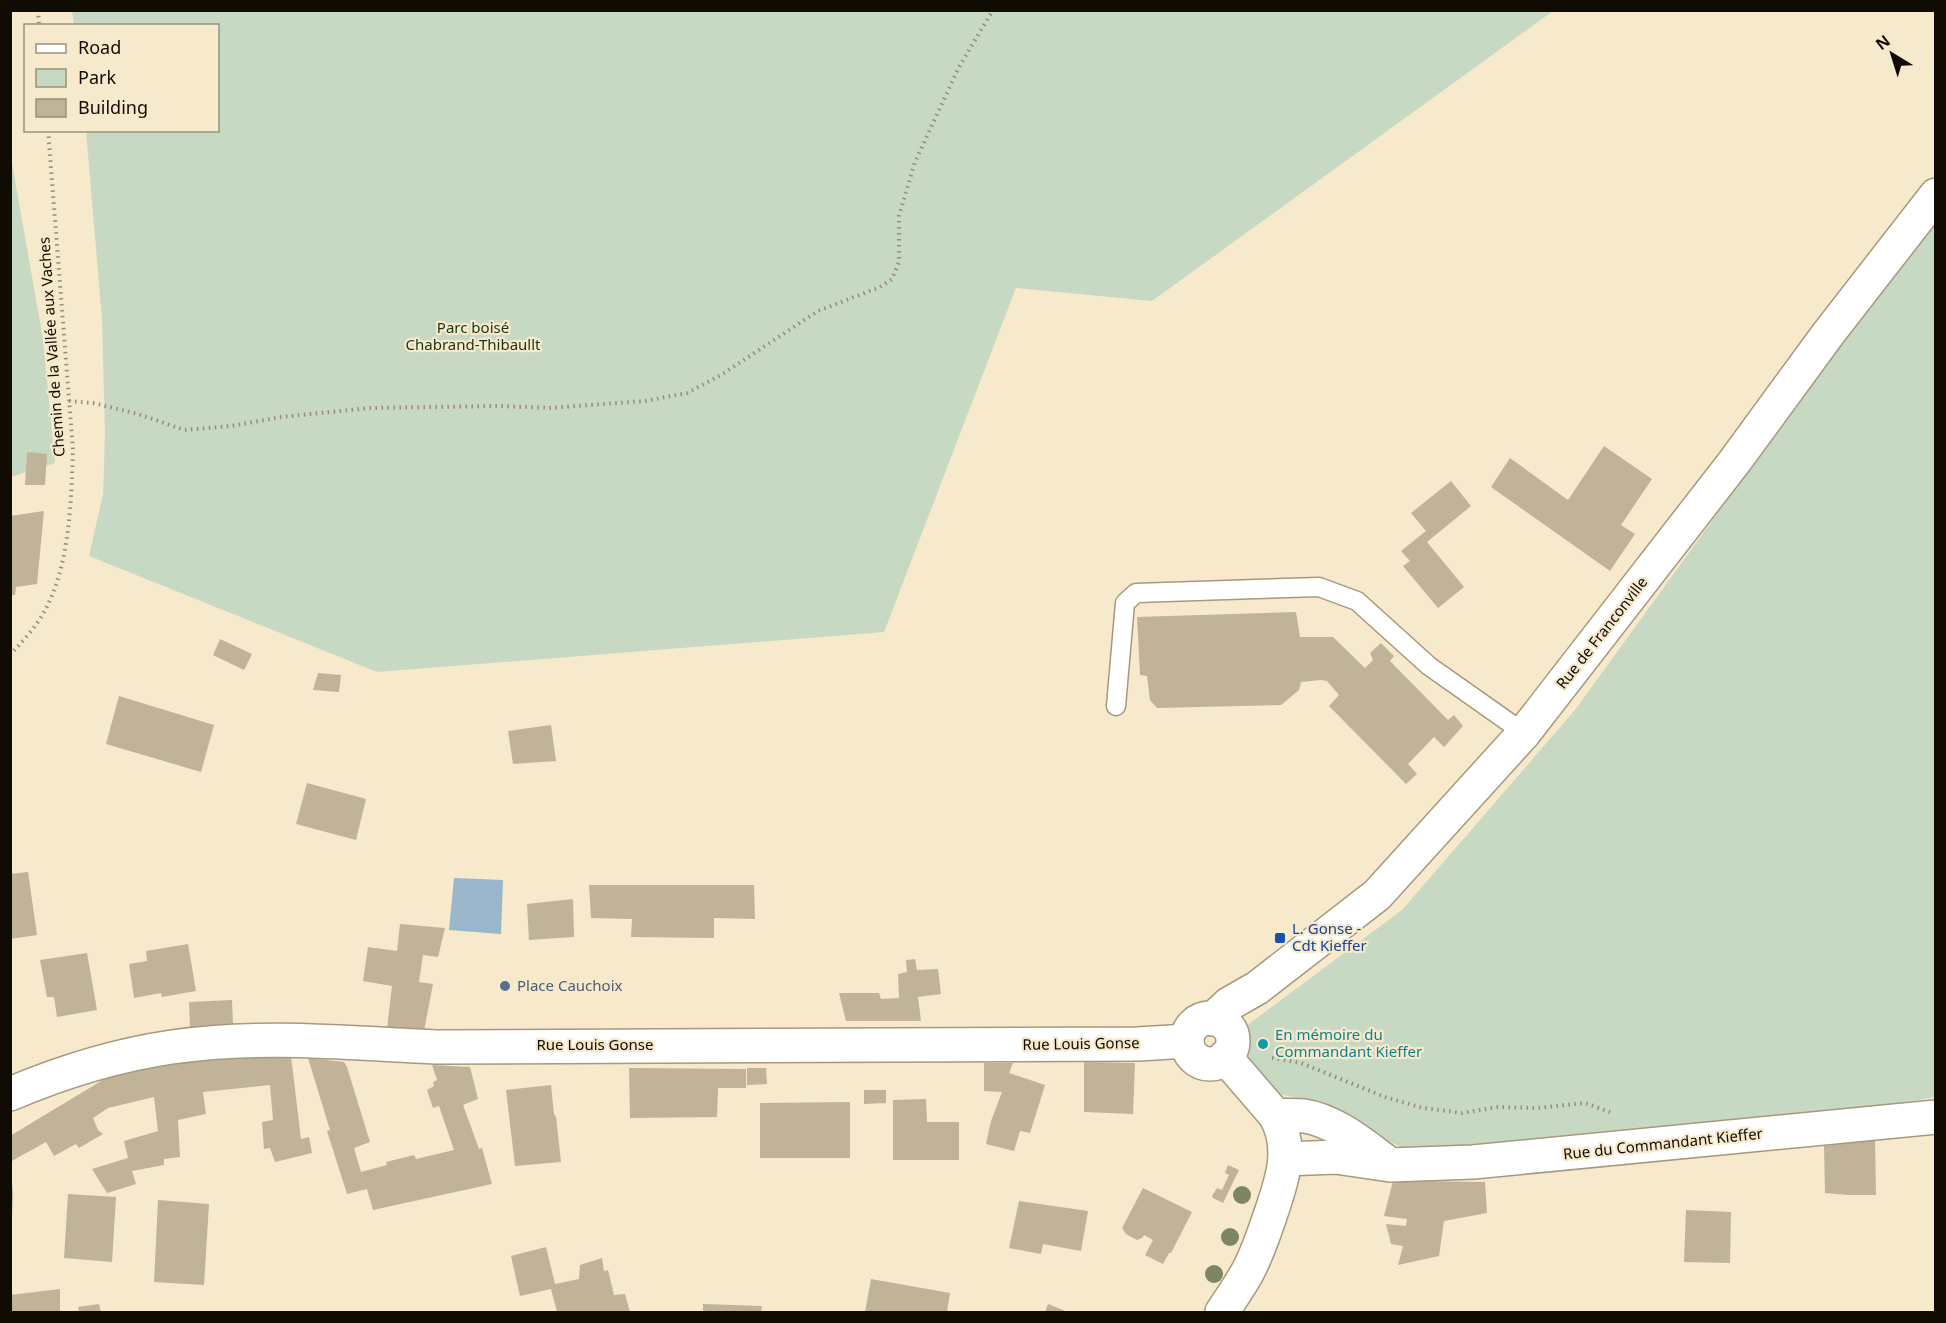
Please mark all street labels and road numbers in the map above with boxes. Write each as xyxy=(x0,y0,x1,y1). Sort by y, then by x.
street label: Chemin de la Vallée aux Vaches xyxy=(33,236,69,458)
street label: Rue de Franconville xyxy=(1551,572,1651,693)
street label: Rue Louis Gonse xyxy=(1022,1032,1140,1054)
street label: Rue Louis Gonse xyxy=(536,1034,654,1054)
street label: Rue du Commandant Kieffer xyxy=(1562,1123,1764,1163)

